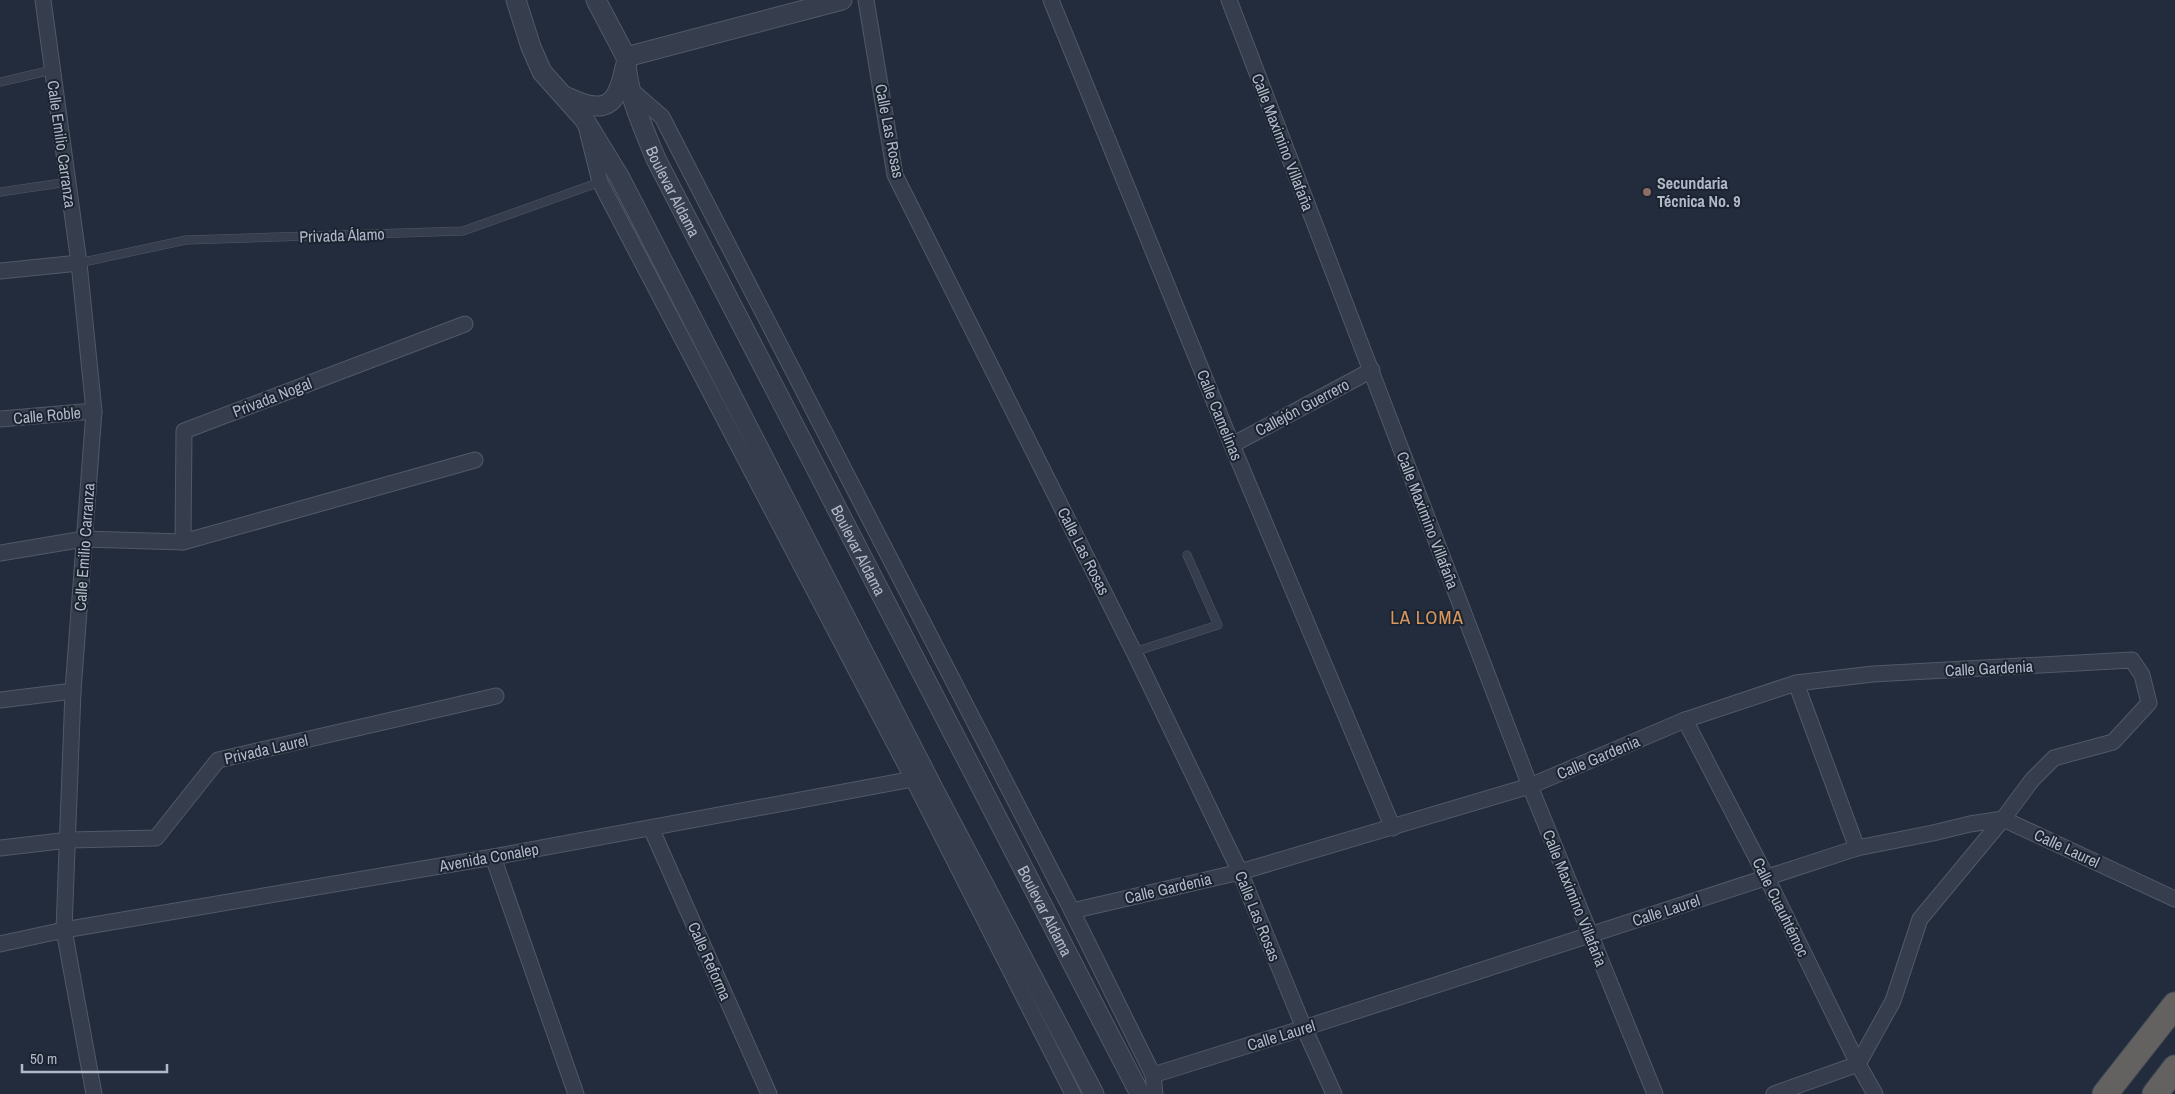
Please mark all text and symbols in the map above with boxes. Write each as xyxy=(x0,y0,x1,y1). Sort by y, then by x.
street label: Calle Maximino Villafaña xyxy=(1247,70,1320,215)
street label: Calle Emilio Carranza xyxy=(42,79,82,210)
street label: Calle Las Rosas xyxy=(870,82,910,180)
street label: Boulevar Aldama xyxy=(641,143,706,241)
place label: Secundaria Técnica No. 9 xyxy=(1657,172,1741,212)
marker: Secundaria Técnica No. 9 xyxy=(1641,186,1653,198)
street label: Privada Álamo xyxy=(299,223,385,247)
street label: Calle Camelinas xyxy=(1192,366,1248,464)
street label: Privada Nogal xyxy=(229,372,315,422)
street label: Callejón Guerrero xyxy=(1251,373,1353,441)
street label: Calle Roble xyxy=(12,401,82,429)
street label: Calle Maximino Villafaña xyxy=(1392,448,1465,593)
street label: Calle Emilio Carranza xyxy=(69,482,99,612)
street label: Boulevar Aldama xyxy=(826,501,891,600)
street label: Calle Las Rosas xyxy=(1053,503,1115,599)
district label: LA LOMA xyxy=(1390,604,1464,630)
street label: Calle Gardenia xyxy=(1944,655,2034,681)
street label: Privada Laurel xyxy=(222,729,310,769)
street label: Calle Gardenia xyxy=(1553,729,1644,784)
street label: Calle Laurel xyxy=(2031,823,2103,873)
street label: Calle Maximino Villafaña xyxy=(1538,826,1613,970)
street label: Avenida Conalep xyxy=(437,837,540,877)
street label: Calle Cuauhtémoc xyxy=(1747,854,1815,961)
street label: Boulevar Aldama xyxy=(1013,862,1078,961)
street label: Calle Gardenia xyxy=(1123,867,1214,909)
street label: Calle Las Rosas xyxy=(1230,868,1286,964)
street label: Calle Laurel xyxy=(1629,889,1703,931)
street label: Calle Reforma xyxy=(683,918,737,1004)
street label: Calle Laurel xyxy=(1244,1014,1318,1056)
scale bar xyxy=(22,1042,168,1074)
text: 50 m xyxy=(30,1048,57,1069)

